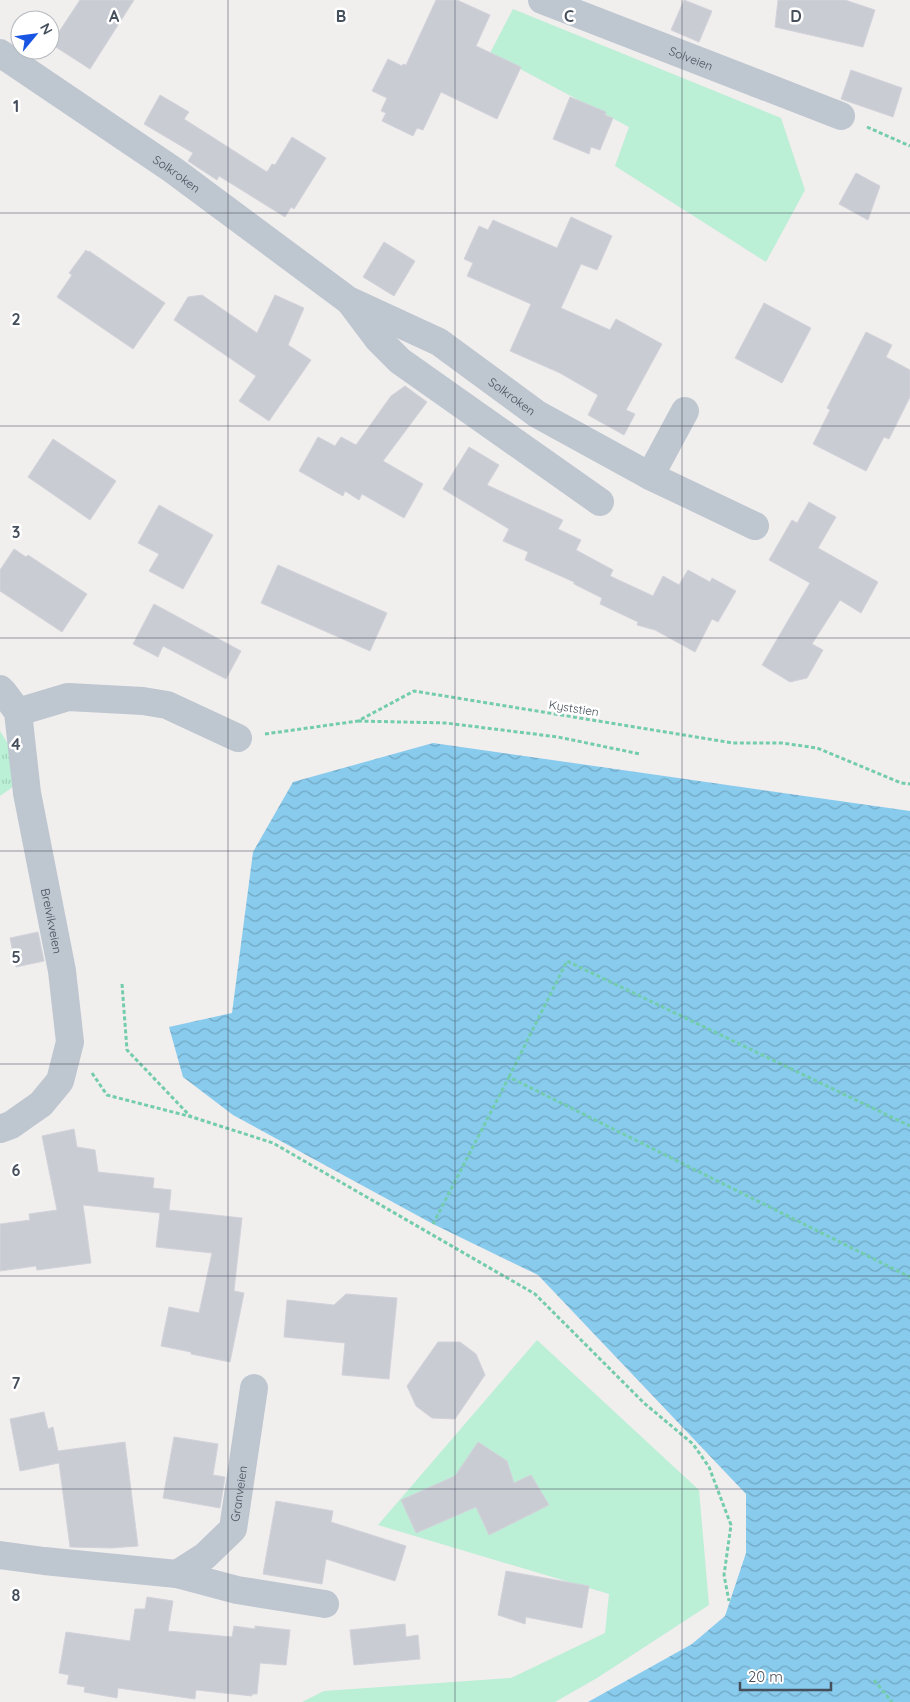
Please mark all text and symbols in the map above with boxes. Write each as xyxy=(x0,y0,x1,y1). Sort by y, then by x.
text: A xyxy=(109,6,120,26)
text: B xyxy=(336,6,346,26)
text: C xyxy=(564,6,574,26)
text: D xyxy=(790,6,802,26)
north arrow xyxy=(10,10,60,60)
text: N xyxy=(36,20,57,38)
street label: Solveien xyxy=(667,43,715,73)
text: 1 xyxy=(13,96,19,116)
street label: Solkroken xyxy=(150,151,204,195)
text: 2 xyxy=(11,309,21,329)
street label: Solkroken xyxy=(486,374,539,418)
text: 3 xyxy=(12,522,20,542)
street label: Kyststien xyxy=(548,697,600,719)
text: 4 xyxy=(11,734,21,754)
street label: Breivikveien xyxy=(38,887,66,955)
text: 5 xyxy=(11,947,21,967)
text: 6 xyxy=(12,1160,21,1180)
text: 7 xyxy=(12,1373,21,1393)
street label: Granveien xyxy=(227,1465,250,1523)
text: 8 xyxy=(12,1585,21,1605)
scale bar xyxy=(740,1660,831,1692)
text: 20 m xyxy=(748,1667,783,1686)

